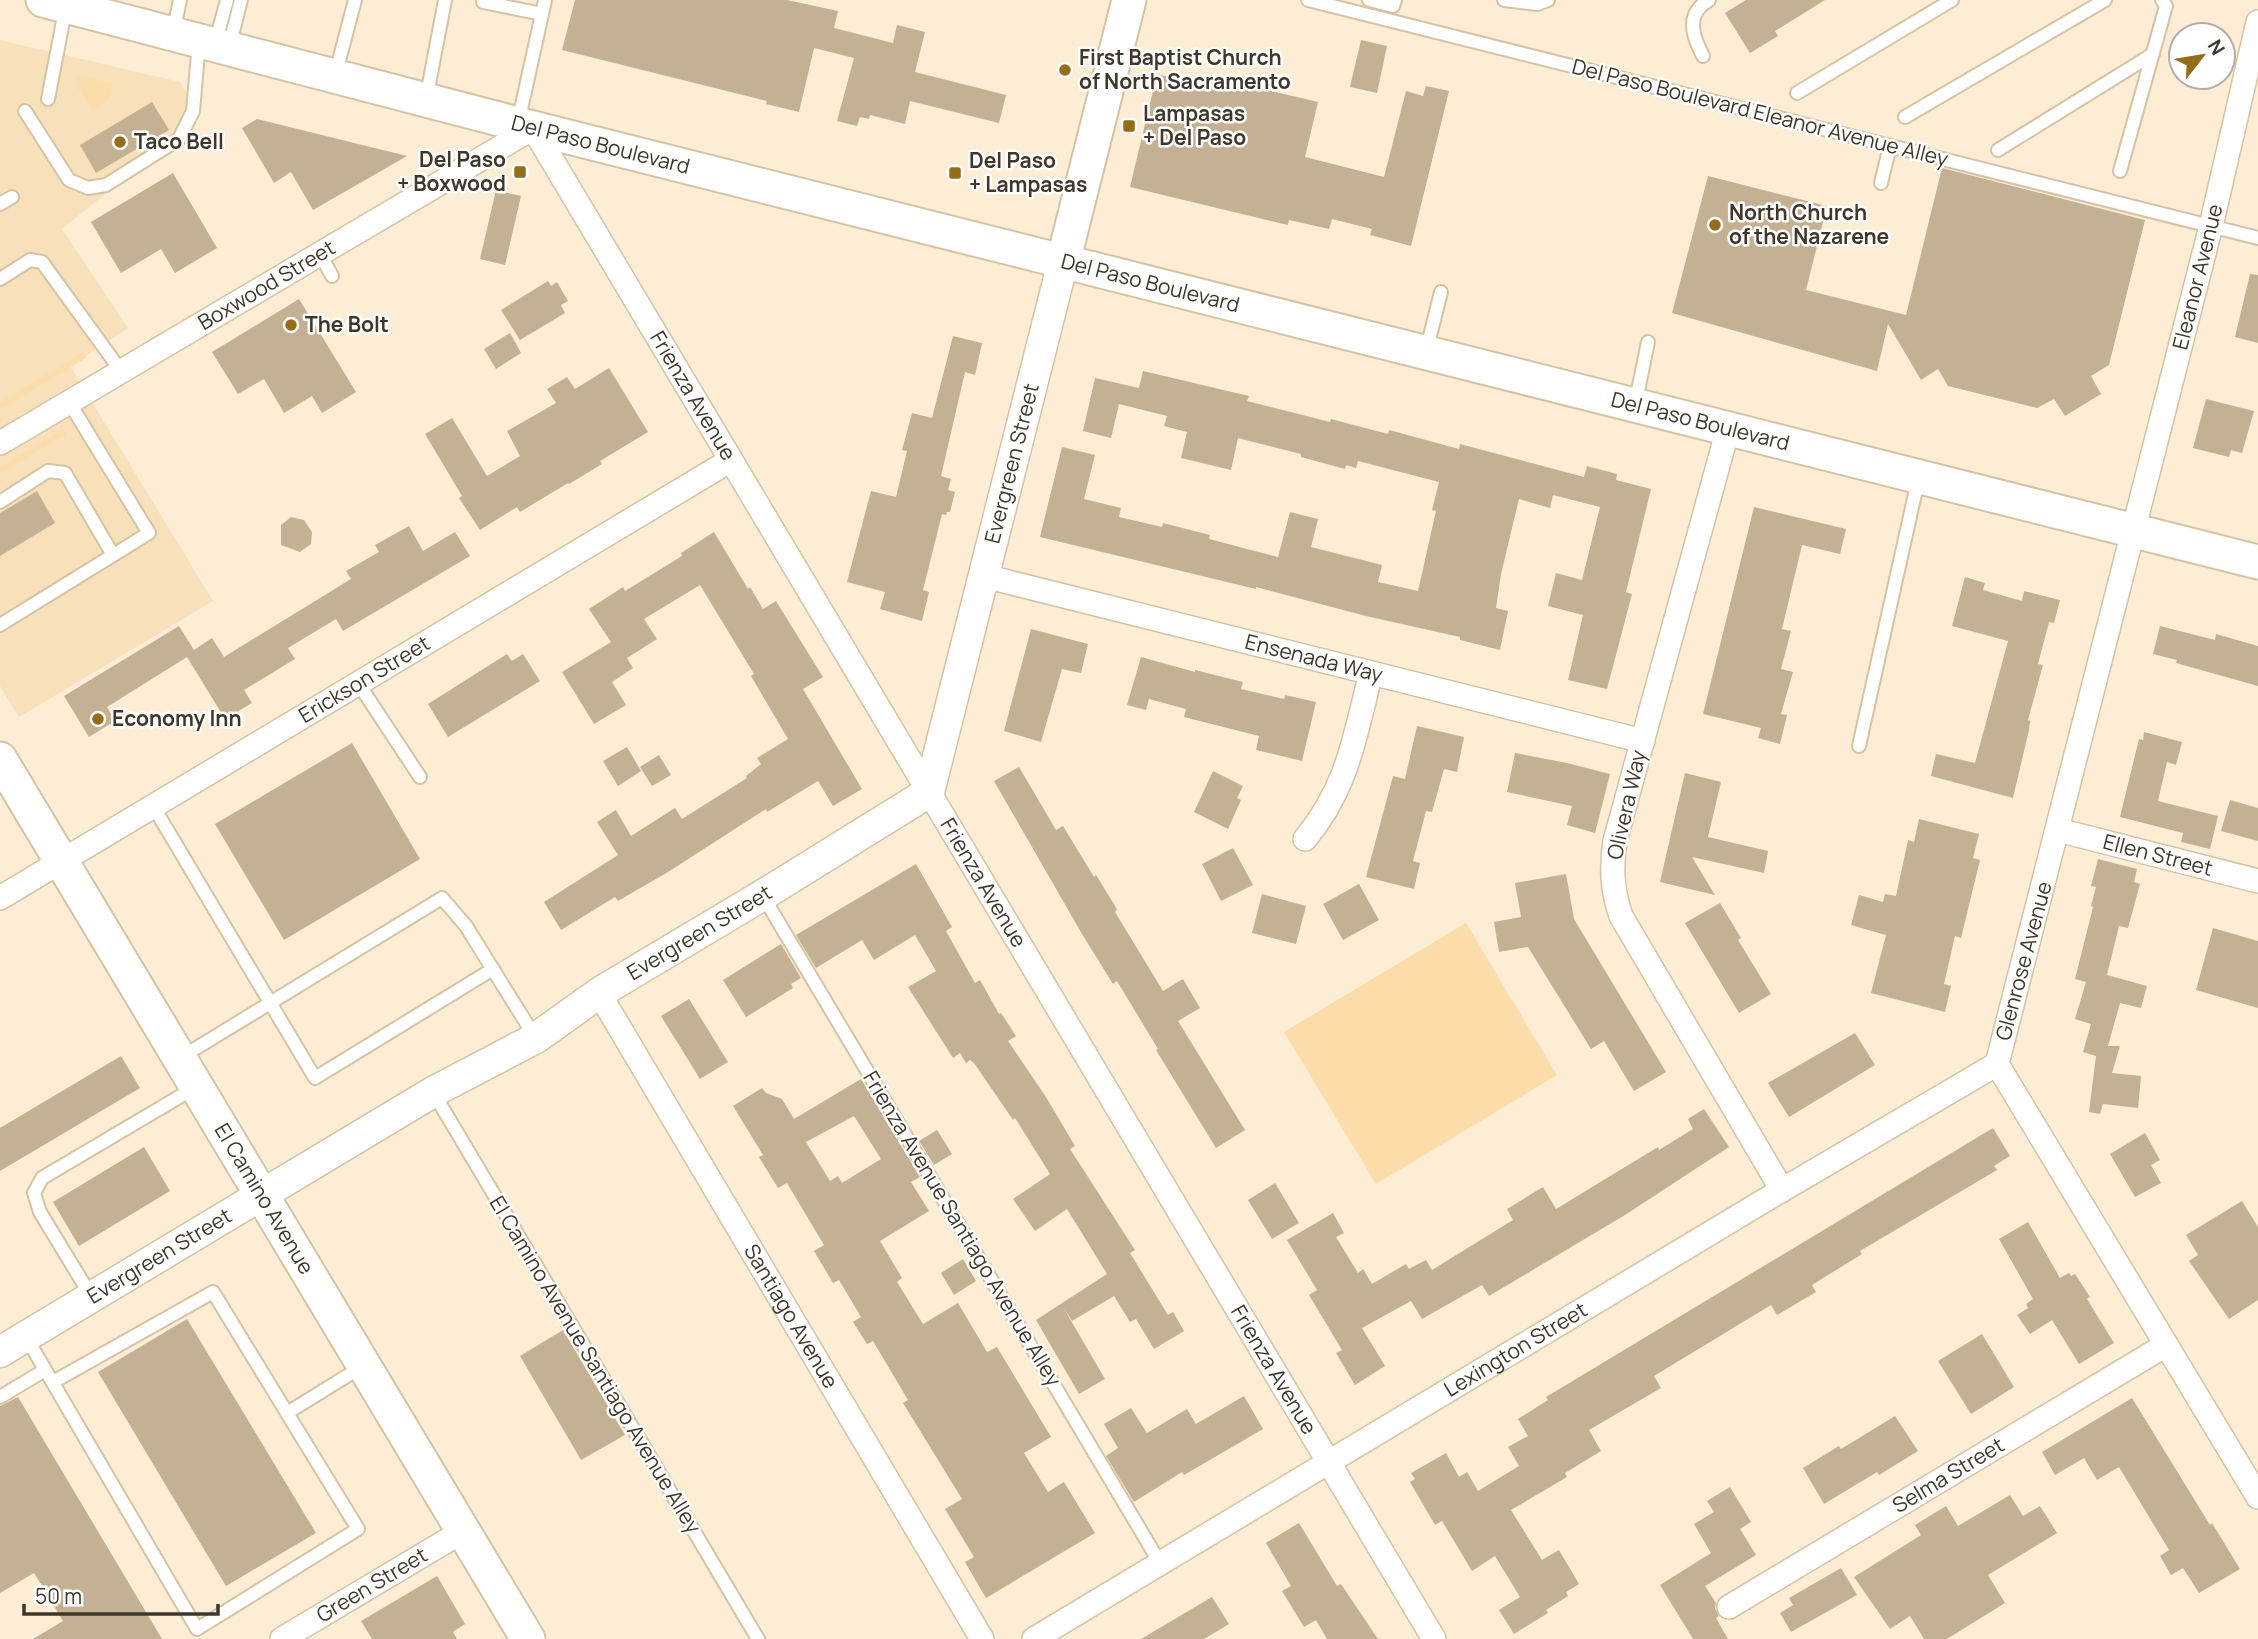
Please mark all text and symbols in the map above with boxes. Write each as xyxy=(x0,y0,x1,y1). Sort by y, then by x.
north arrow xyxy=(2167,21,2237,91)
text: N xyxy=(2202,35,2231,60)
place label: First Baptist Church of North Sacramento xyxy=(1079,43,1291,95)
street label: Del Paso Boulevard Eleanor Avenue Alley xyxy=(1569,52,1951,172)
marker: First Baptist Church of North Sacramento xyxy=(1057,62,1073,78)
place label: Lampasas + Del Paso xyxy=(1143,99,1246,151)
street label: Del Paso Boulevard xyxy=(508,108,693,180)
marker: Lampasas + Del Paso xyxy=(1121,118,1137,134)
place label: Taco Bell xyxy=(134,127,224,155)
marker: Taco Bell xyxy=(112,134,128,150)
place label: Del Paso + Boxwood xyxy=(397,145,506,197)
place label: Del Paso + Lampasas xyxy=(969,146,1087,198)
marker: Del Paso + Boxwood xyxy=(512,164,528,180)
marker: Del Paso + Lampasas xyxy=(947,165,963,181)
place label: North Church of the Nazarene xyxy=(1729,198,1889,250)
street label: Eleanor Avenue xyxy=(2165,201,2229,352)
marker: North Church of the Nazarene xyxy=(1707,217,1723,233)
street label: Boxwood Street xyxy=(193,233,340,336)
street label: Del Paso Boulevard xyxy=(1058,246,1243,318)
place label: The Bolt xyxy=(305,310,389,338)
marker: The Bolt xyxy=(283,317,299,333)
street label: Frienza Avenue xyxy=(644,326,743,465)
street label: Evergreen Street xyxy=(977,380,1045,546)
street label: Del Paso Boulevard xyxy=(1608,385,1793,457)
street label: Ensenada Way xyxy=(1242,627,1386,688)
street label: Erickson Street xyxy=(293,629,435,729)
place label: Economy Inn xyxy=(112,704,242,732)
marker: Economy Inn xyxy=(90,711,106,727)
street label: Olivera Way xyxy=(1600,747,1652,862)
street label: Frienza Avenue xyxy=(935,813,1033,952)
street label: Ellen Street xyxy=(2100,827,2216,882)
street label: Evergreen Street xyxy=(621,878,777,986)
street label: Glenrose Avenue xyxy=(1988,878,2058,1043)
street label: Frienza Avenue Santiago Avenue Alley xyxy=(857,1066,1068,1391)
street label: El Camino Avenue xyxy=(209,1118,321,1279)
street label: El Camino Avenue Santiago Avenue Alley xyxy=(484,1191,708,1538)
street label: Evergreen Street xyxy=(81,1201,237,1310)
street label: Santiago Avenue xyxy=(738,1239,845,1393)
street label: Lexington Street xyxy=(1439,1295,1592,1403)
street label: Frienza Avenue xyxy=(1225,1300,1324,1439)
street label: Selma Street xyxy=(1887,1430,2009,1519)
street label: Green Street xyxy=(311,1540,432,1628)
scale bar xyxy=(24,1572,219,1616)
text: 50 m xyxy=(35,1582,82,1610)

